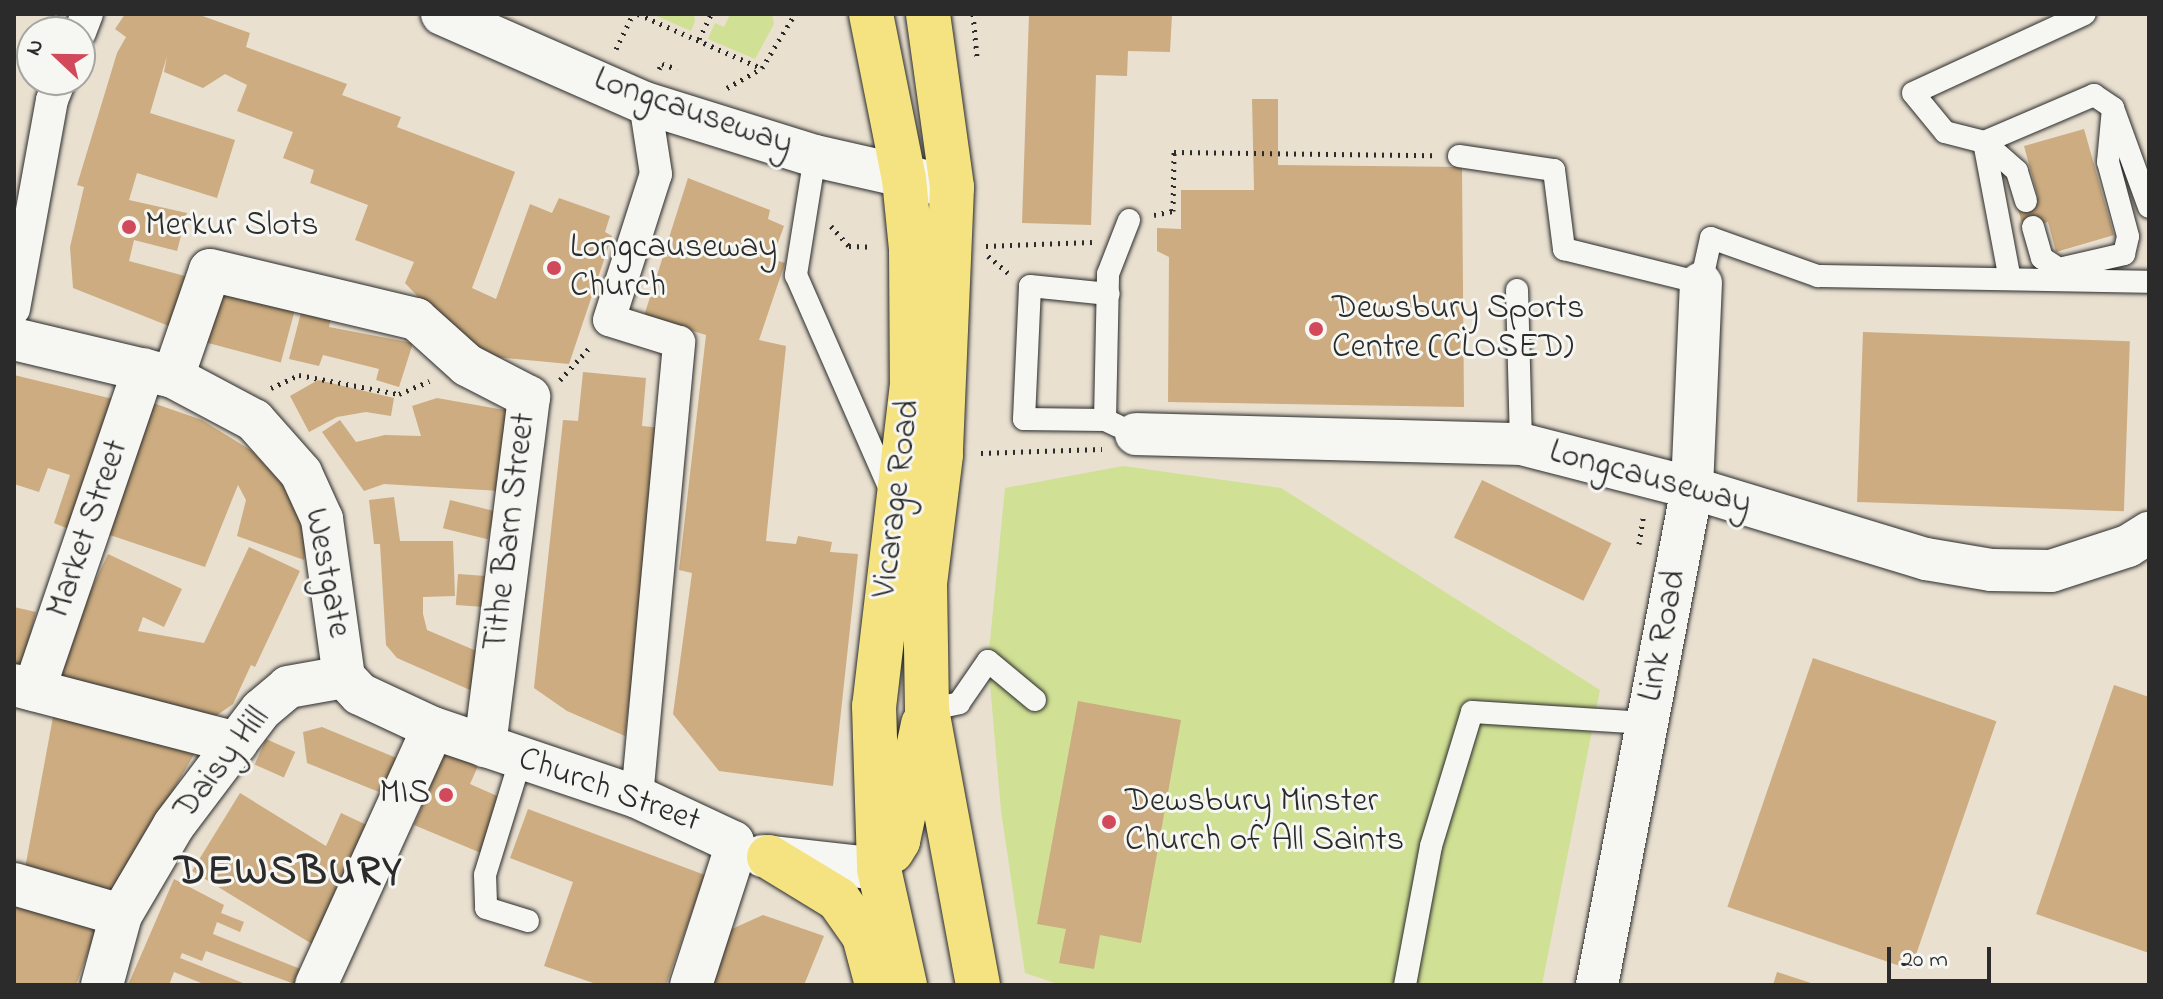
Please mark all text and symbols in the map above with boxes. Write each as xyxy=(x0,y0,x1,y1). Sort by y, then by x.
north arrow xyxy=(16,16,96,96)
text: N xyxy=(18,35,53,61)
street label: Longcauseway xyxy=(588,60,798,166)
place label: Merkur Slots xyxy=(145,207,319,247)
marker: Merkur Slots xyxy=(120,218,138,236)
place label: Longcauseway Church xyxy=(570,228,777,308)
marker: Longcauseway Church xyxy=(545,259,563,277)
place label: Dewsbury Sports Centre (CLOSED) xyxy=(1332,289,1584,368)
marker: Dewsbury Sports Centre (CLOSED) xyxy=(1307,320,1325,338)
street label: Vicarage Road xyxy=(866,398,930,600)
street label: Tithe Barn Street xyxy=(476,411,546,653)
street label: Longcauseway xyxy=(1545,432,1755,526)
street label: Market Street xyxy=(40,435,138,623)
street label: Westgate xyxy=(294,505,358,641)
street label: Link Road xyxy=(1631,567,1697,705)
street label: Daisy Hill xyxy=(166,700,280,828)
street label: Church Street xyxy=(513,739,705,843)
place label: MIS xyxy=(380,775,430,815)
place label: Dewsbury Minster Church of All Saints xyxy=(1125,782,1404,862)
marker: MIS xyxy=(437,786,455,804)
marker: Dewsbury Minster Church of All Saints xyxy=(1100,813,1118,831)
district label: DEWSBURY xyxy=(174,848,404,898)
scale bar xyxy=(1891,931,1995,981)
text: 20 m xyxy=(1901,943,1948,978)

